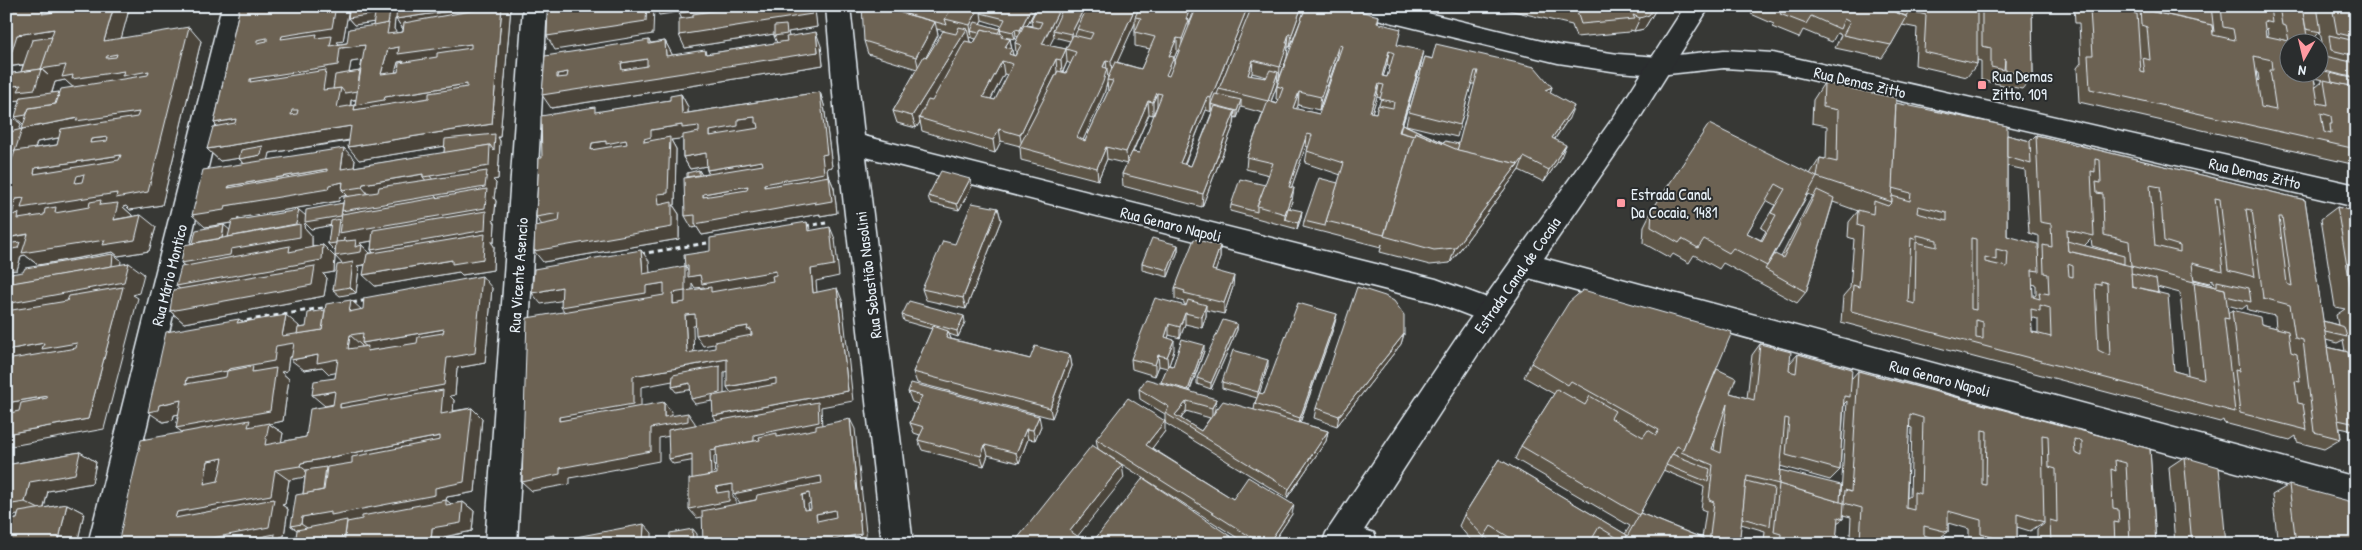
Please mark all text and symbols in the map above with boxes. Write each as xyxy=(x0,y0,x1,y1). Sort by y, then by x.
north arrow xyxy=(2280,32,2330,82)
street label: Rua Demas Zitto xyxy=(1812,61,1909,103)
text: N xyxy=(2297,61,2307,81)
place label: Rua Demas Zitto, 109 xyxy=(1992,65,2053,105)
marker: Rua Demas Zitto, 109 xyxy=(1976,79,1988,91)
street label: Rua Demas Zitto xyxy=(2207,152,2304,194)
place label: Estrada Canal Da Cocaia, 1481 xyxy=(1631,183,1718,223)
marker: Estrada Canal Da Cocaia, 1481 xyxy=(1615,197,1627,209)
street label: Rua Genaro Napoli xyxy=(1118,201,1224,247)
street label: Rua Sebastião Nasolini xyxy=(849,210,887,340)
street label: Estrada Canal de Cocaia xyxy=(1469,212,1565,338)
street label: Rua Vicente Asencio xyxy=(503,216,533,333)
street label: Rua Mário Montico xyxy=(146,221,192,328)
street label: Rua Genaro Napoli xyxy=(1887,354,1993,402)

